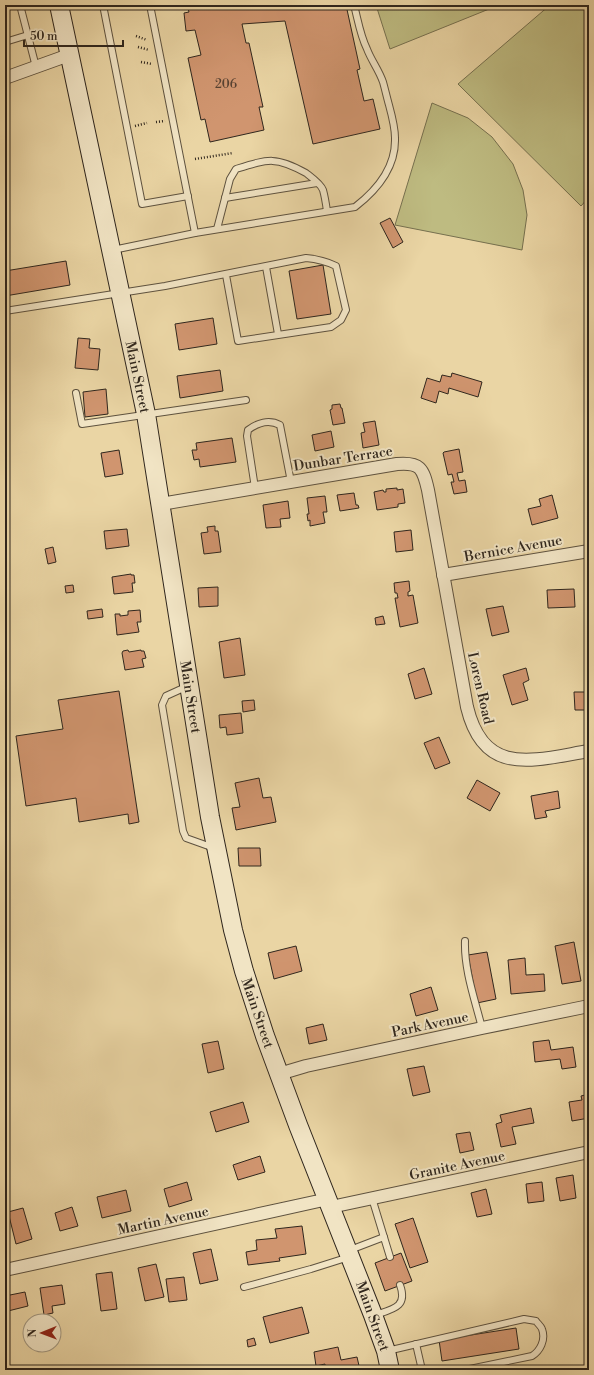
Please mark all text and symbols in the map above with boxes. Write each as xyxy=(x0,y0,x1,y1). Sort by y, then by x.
scale bar xyxy=(24,22,123,48)
text: 50 m xyxy=(30,29,58,44)
house number: 206 xyxy=(215,77,237,92)
street label: Main Street xyxy=(121,339,153,415)
street label: Dunbar Terrace xyxy=(292,442,394,476)
street label: Bernice Avenue xyxy=(462,531,564,567)
street label: Loren Road xyxy=(463,650,497,726)
street label: Main Street xyxy=(175,660,205,735)
street label: Main Street xyxy=(237,976,278,1051)
street label: Park Avenue xyxy=(390,1008,470,1042)
street label: Granite Avenue xyxy=(408,1147,507,1185)
street label: Martin Avenue xyxy=(116,1203,210,1239)
street label: Main Street xyxy=(351,1279,393,1354)
north arrow xyxy=(22,1313,62,1353)
text: N xyxy=(26,1328,40,1338)

